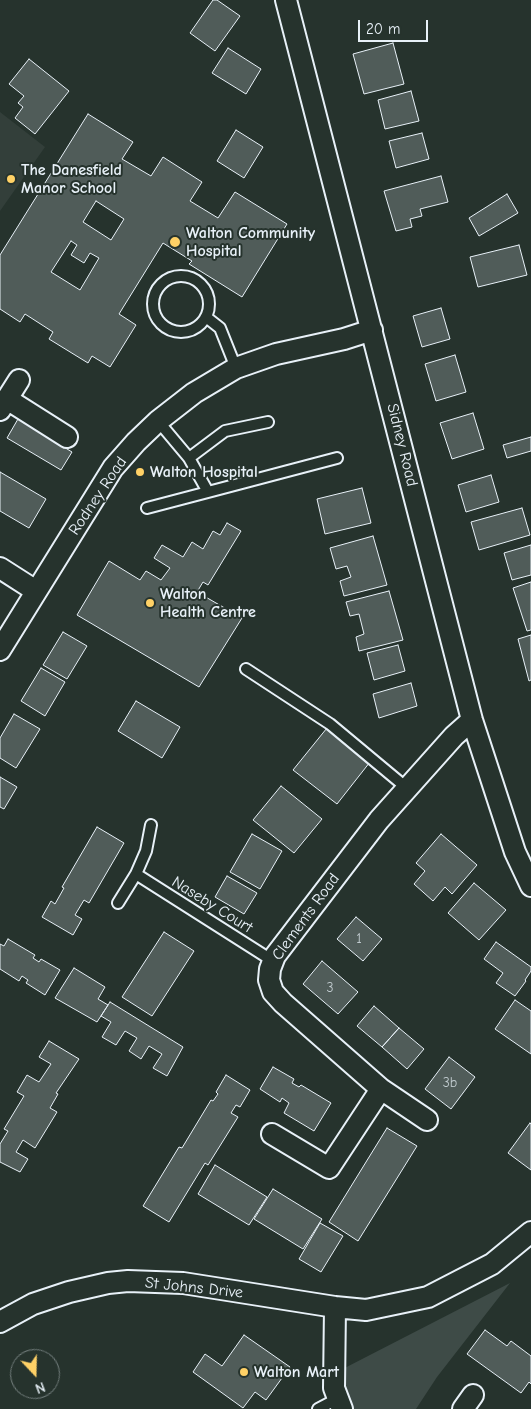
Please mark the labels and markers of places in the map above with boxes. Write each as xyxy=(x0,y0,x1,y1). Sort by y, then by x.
place label: The Danesfield Manor School xyxy=(21,160,122,198)
marker: The Danesfield Manor School xyxy=(5,173,17,185)
place label: Walton Community Hospital xyxy=(186,223,315,261)
marker: Walton Community Hospital xyxy=(168,235,182,249)
place label: Walton Hospital xyxy=(150,462,258,482)
marker: Walton Hospital xyxy=(134,466,146,478)
place label: Walton Health Centre xyxy=(160,584,256,622)
marker: Walton Health Centre xyxy=(144,597,156,609)
place label: Walton Mart xyxy=(254,1362,339,1382)
marker: Walton Mart xyxy=(238,1366,250,1378)

